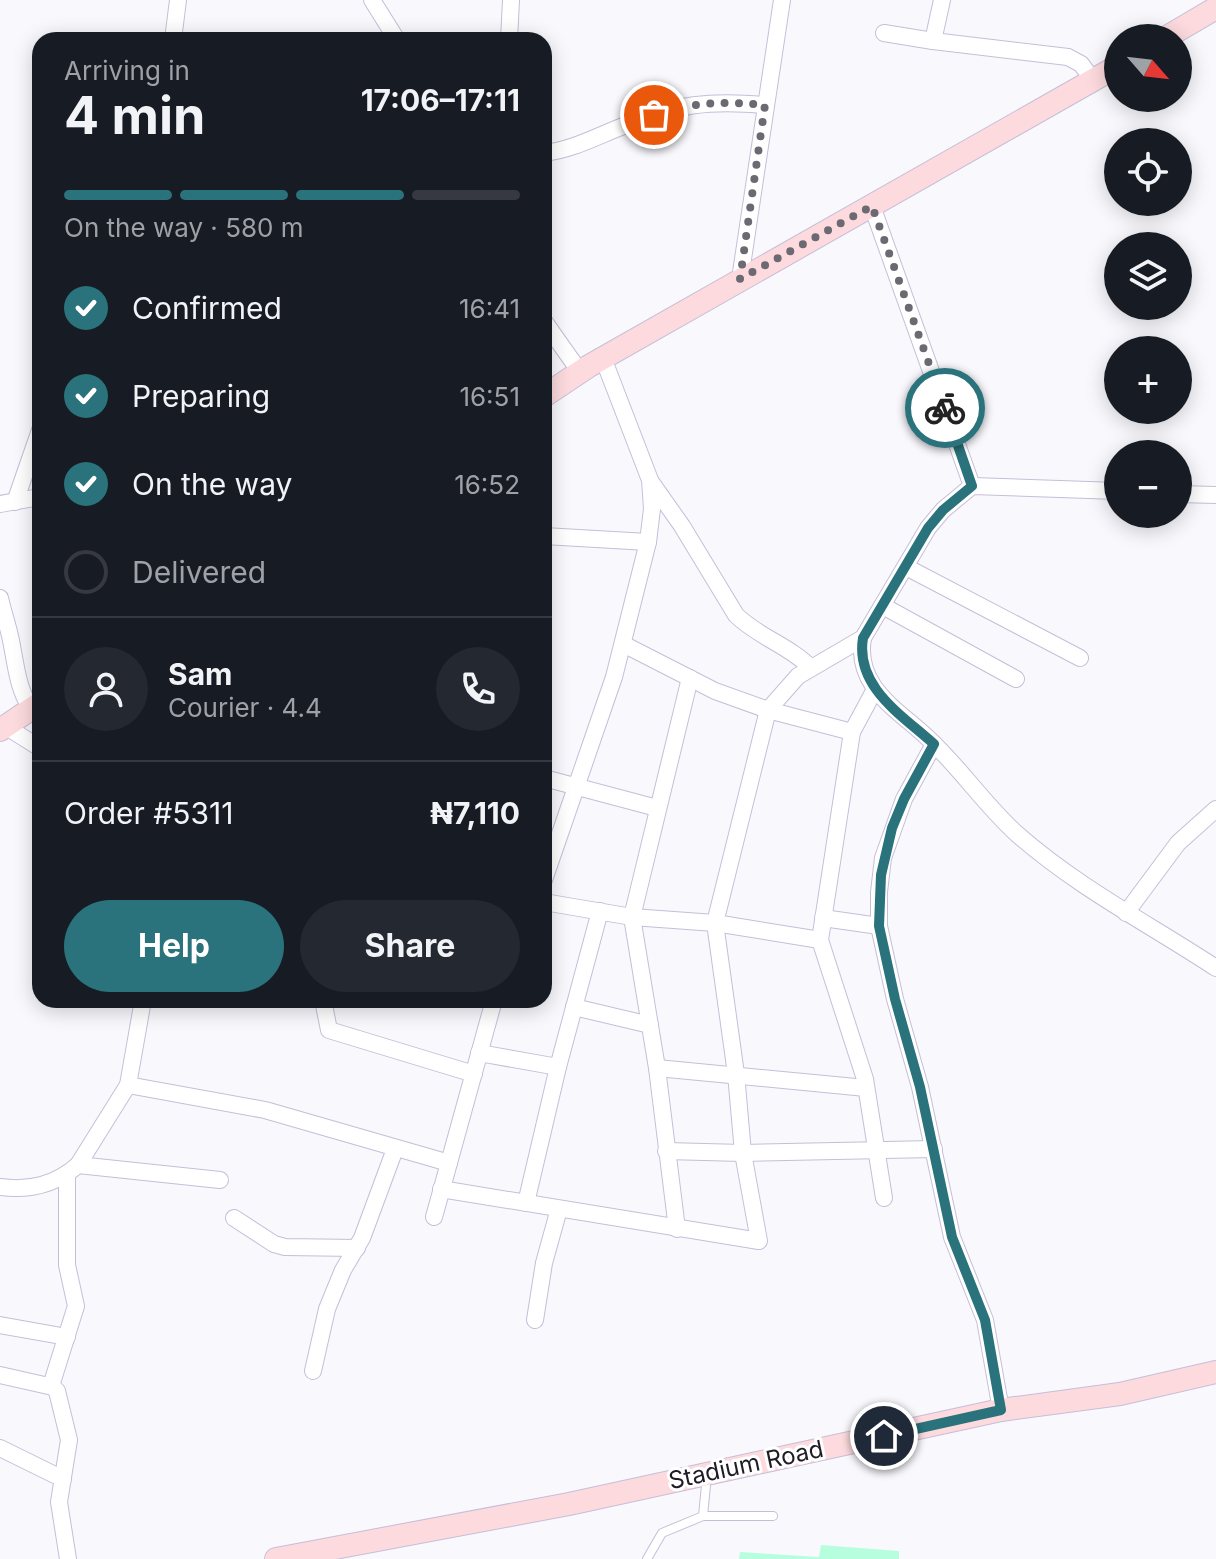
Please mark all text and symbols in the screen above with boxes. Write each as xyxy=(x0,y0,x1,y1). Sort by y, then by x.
north arrow xyxy=(1104,24,1192,112)
map controls xyxy=(1104,24,1192,528)
text: Arriving in xyxy=(64,55,190,86)
pin xyxy=(620,81,688,149)
text: 17:06–17:11 xyxy=(361,82,520,118)
text: 4 min xyxy=(64,84,205,147)
icon: bag xyxy=(632,93,676,137)
button: locate xyxy=(1104,128,1192,216)
text: On the way · 580 m xyxy=(64,212,304,243)
button: layers xyxy=(1104,232,1192,320)
icon: check xyxy=(64,286,108,330)
text: Confirmed xyxy=(132,290,282,326)
text: 16:41 xyxy=(459,293,520,324)
button: + xyxy=(1104,336,1192,424)
courier xyxy=(905,368,985,448)
icon: check xyxy=(64,374,108,418)
text: Preparing xyxy=(132,378,270,414)
text: 16:51 xyxy=(459,381,520,412)
icon: bike xyxy=(923,386,967,430)
button: − xyxy=(1104,440,1192,528)
icon: check xyxy=(64,462,108,506)
text: On the way xyxy=(132,466,292,502)
text: 16:52 xyxy=(454,469,520,500)
text: Delivered xyxy=(132,554,266,590)
button: person xyxy=(64,647,148,731)
button: phone xyxy=(436,647,520,731)
text: Sam xyxy=(168,656,232,692)
text: Courier · 4.4 xyxy=(168,692,322,723)
text: Order #5311 xyxy=(64,795,234,831)
text: ₦7,110 xyxy=(430,795,520,831)
button: Help xyxy=(64,900,284,992)
button: Share xyxy=(300,900,520,992)
pin xyxy=(850,1402,918,1470)
icon: home xyxy=(862,1414,906,1458)
street label: Stadium Road xyxy=(666,1434,826,1495)

